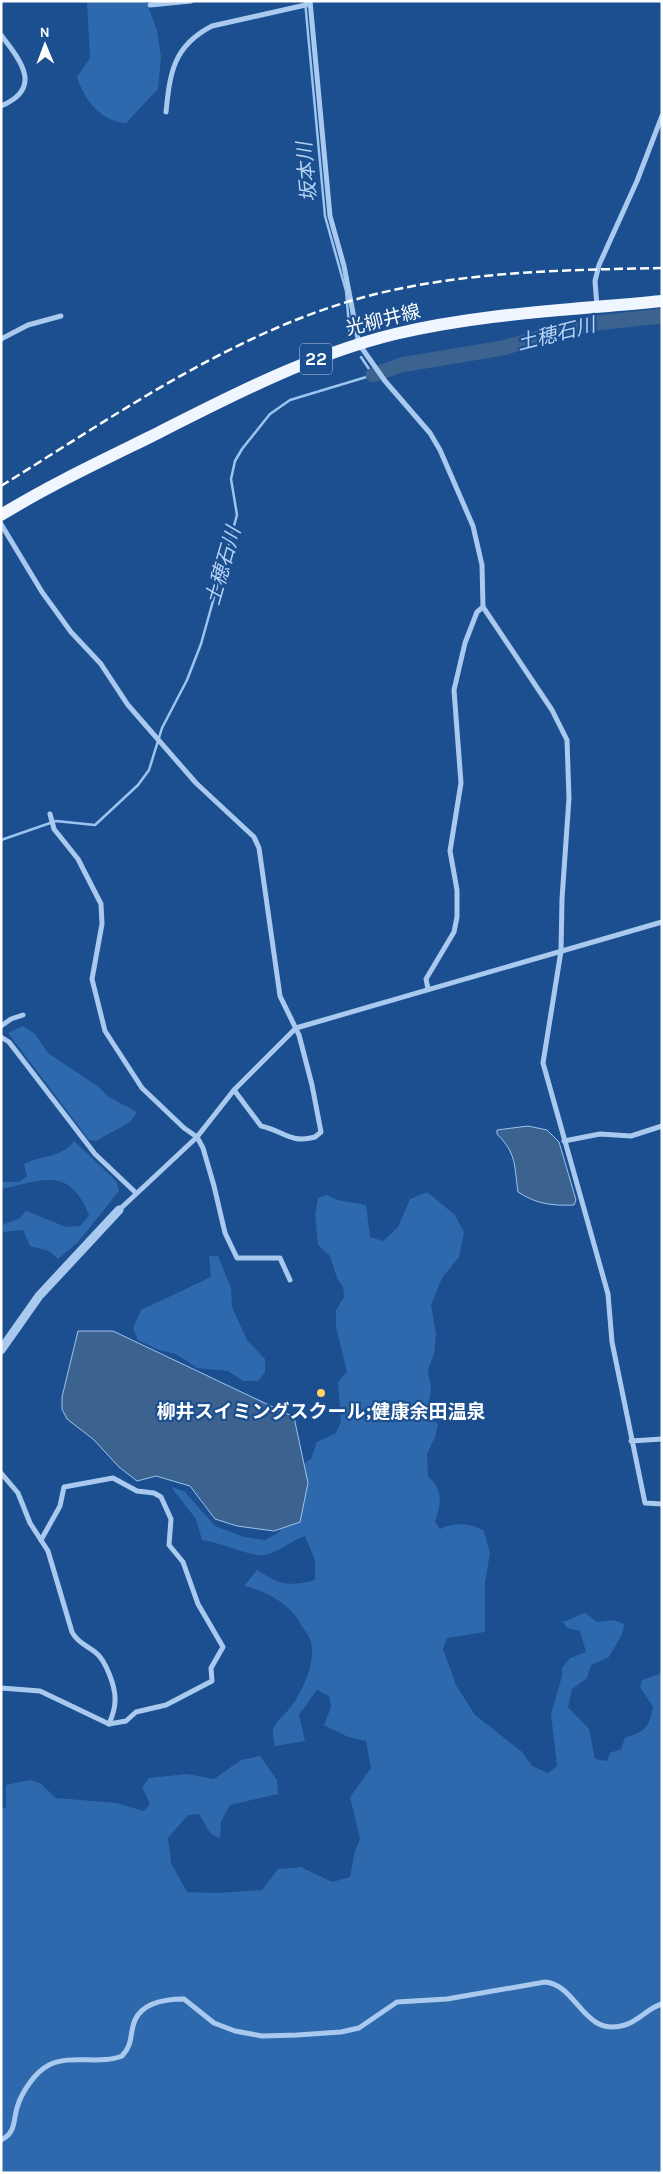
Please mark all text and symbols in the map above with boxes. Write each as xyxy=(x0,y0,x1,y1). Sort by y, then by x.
north arrow xyxy=(20,20,70,70)
text: N xyxy=(40,24,50,41)
water label: 坂本川 xyxy=(293,139,321,203)
street label: 光柳井線 xyxy=(343,300,423,340)
water label: 土穂石川 xyxy=(514,313,600,355)
road number: 22 xyxy=(300,344,332,374)
water label: 土穂石川 xyxy=(201,522,246,608)
marker: 柳井スイミングスクール;健康余田温泉 xyxy=(315,1387,327,1399)
place label: 柳井スイミングスクール;健康余田温泉 xyxy=(157,1401,485,1423)

